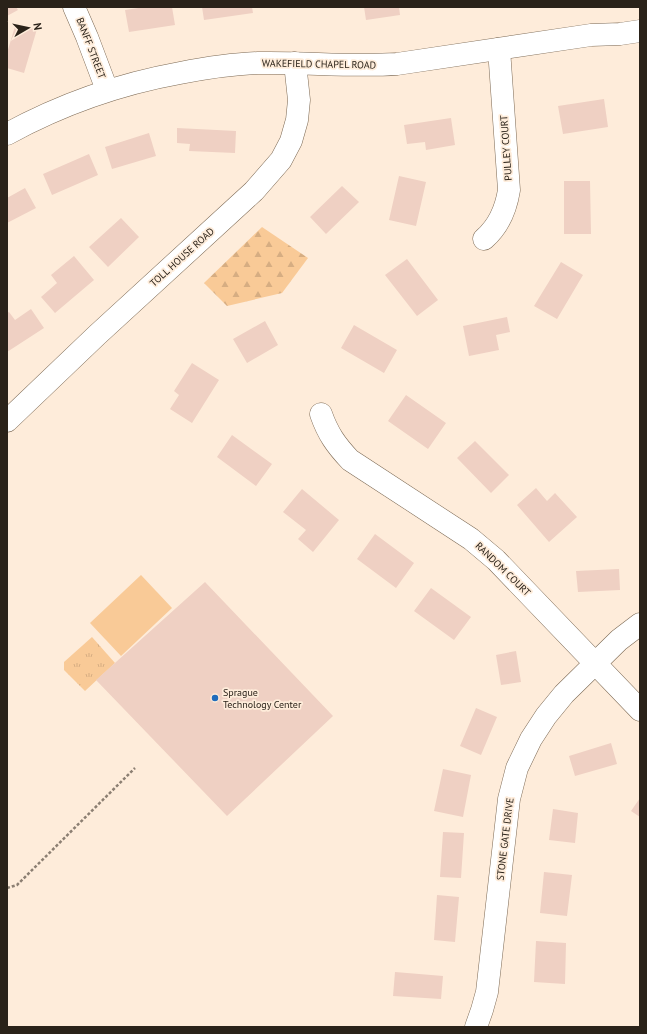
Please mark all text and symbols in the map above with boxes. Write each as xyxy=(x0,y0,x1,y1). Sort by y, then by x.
north arrow xyxy=(8,8,48,48)
street label: BANFF STREET xyxy=(73,16,109,81)
text: N xyxy=(30,22,45,31)
street label: WAKEFIELD CHAPEL ROAD xyxy=(262,57,376,71)
street label: PULLEY COURT xyxy=(497,114,515,181)
street label: TOLL HOUSE ROAD xyxy=(147,225,217,289)
street label: RANDOM COURT xyxy=(473,539,534,599)
place label: Sprague Technology Center xyxy=(223,686,302,711)
marker: Sprague Technology Center xyxy=(210,693,220,703)
street label: STONE GATE DRIVE xyxy=(493,797,517,881)

